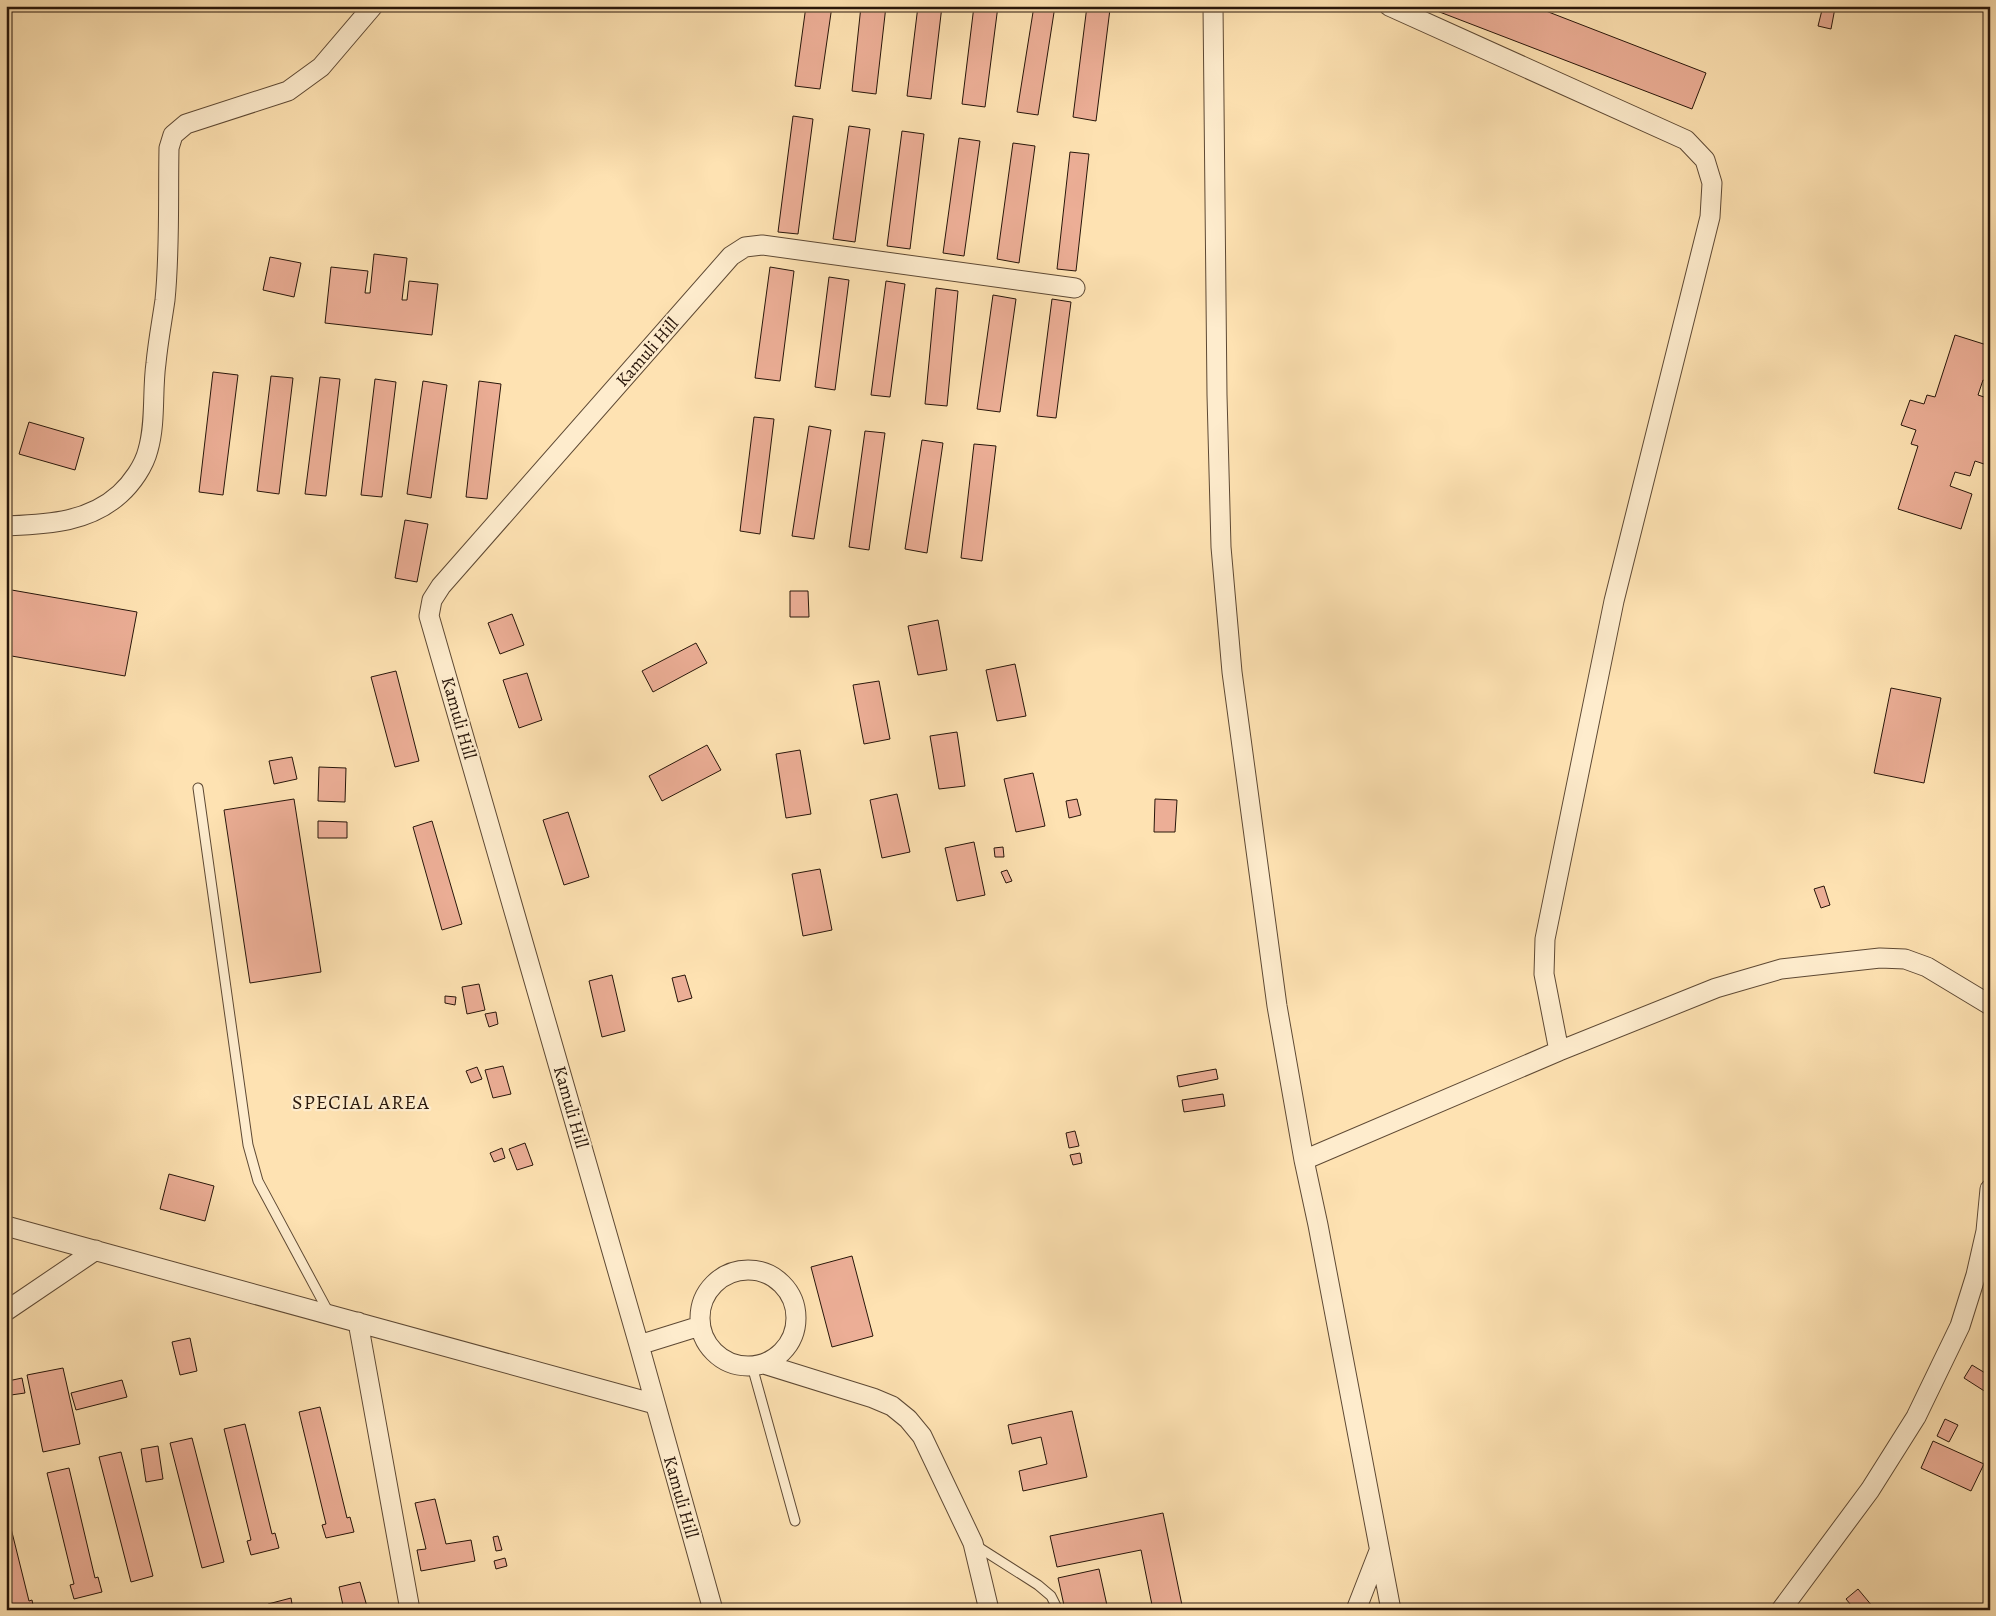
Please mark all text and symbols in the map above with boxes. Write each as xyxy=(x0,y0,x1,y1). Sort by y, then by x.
street label: Kamuli Hill xyxy=(610,312,684,392)
street label: Kamuli Hill xyxy=(436,674,482,763)
street label: Kamuli Hill xyxy=(548,1063,594,1152)
district label: SPECIAL AREA xyxy=(292,1089,430,1116)
street label: Kamuli Hill xyxy=(658,1453,704,1542)

